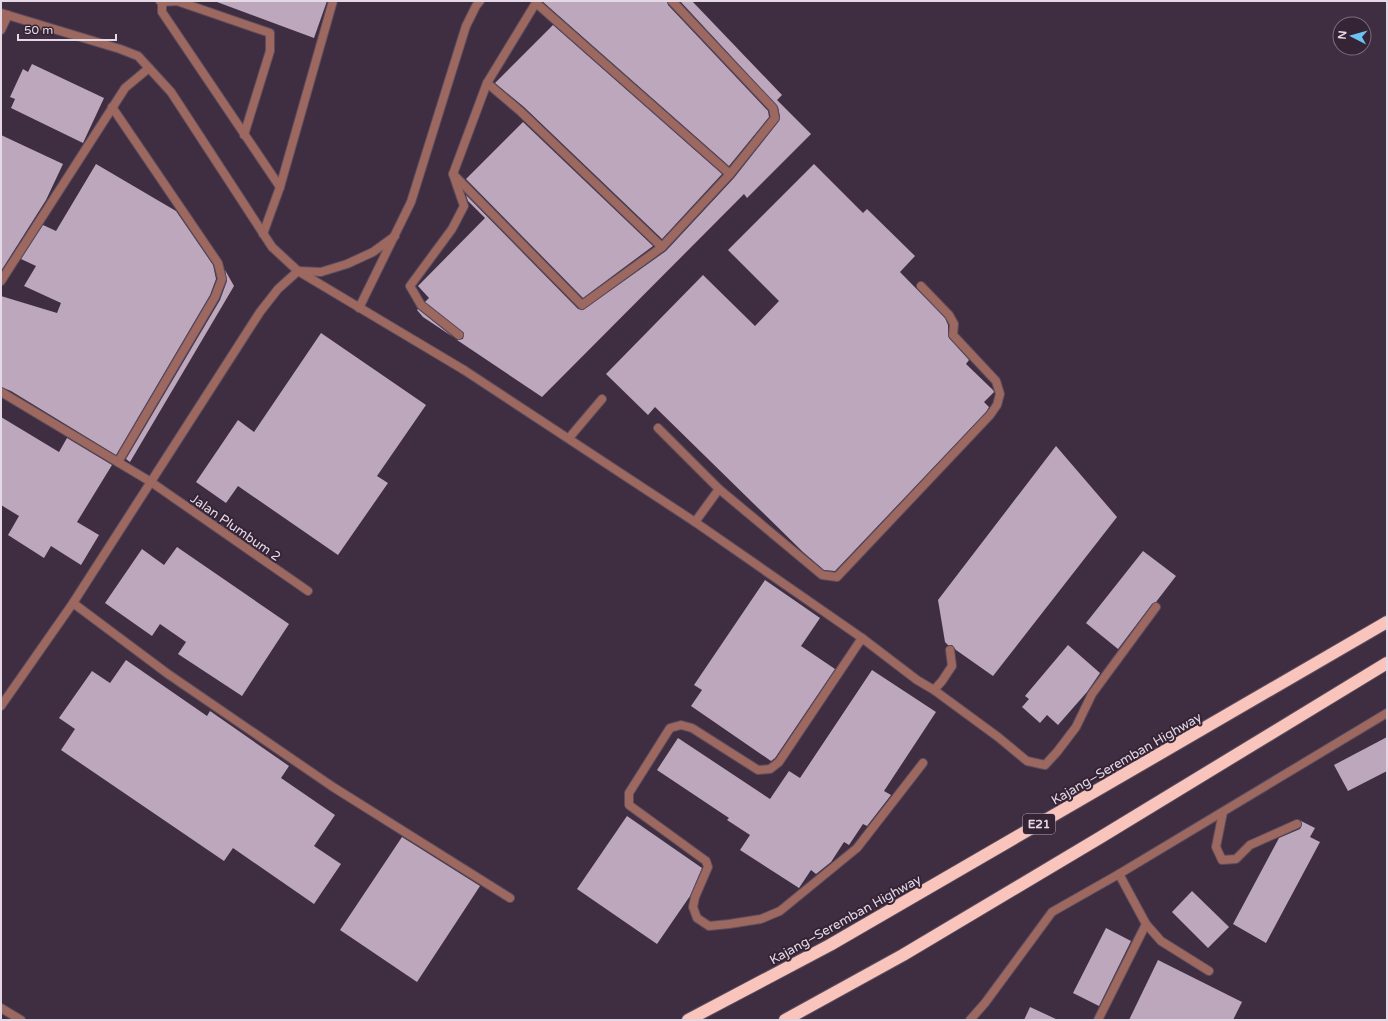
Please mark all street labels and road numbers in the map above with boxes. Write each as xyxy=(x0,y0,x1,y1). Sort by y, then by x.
street label: Jalan Plumbum 2 xyxy=(187,491,284,565)
street label: Kajang–Seremban Highway xyxy=(1048,709,1205,809)
road number: E21 xyxy=(1023,814,1055,834)
street label: Kajang–Seremban Highway xyxy=(767,871,924,968)

